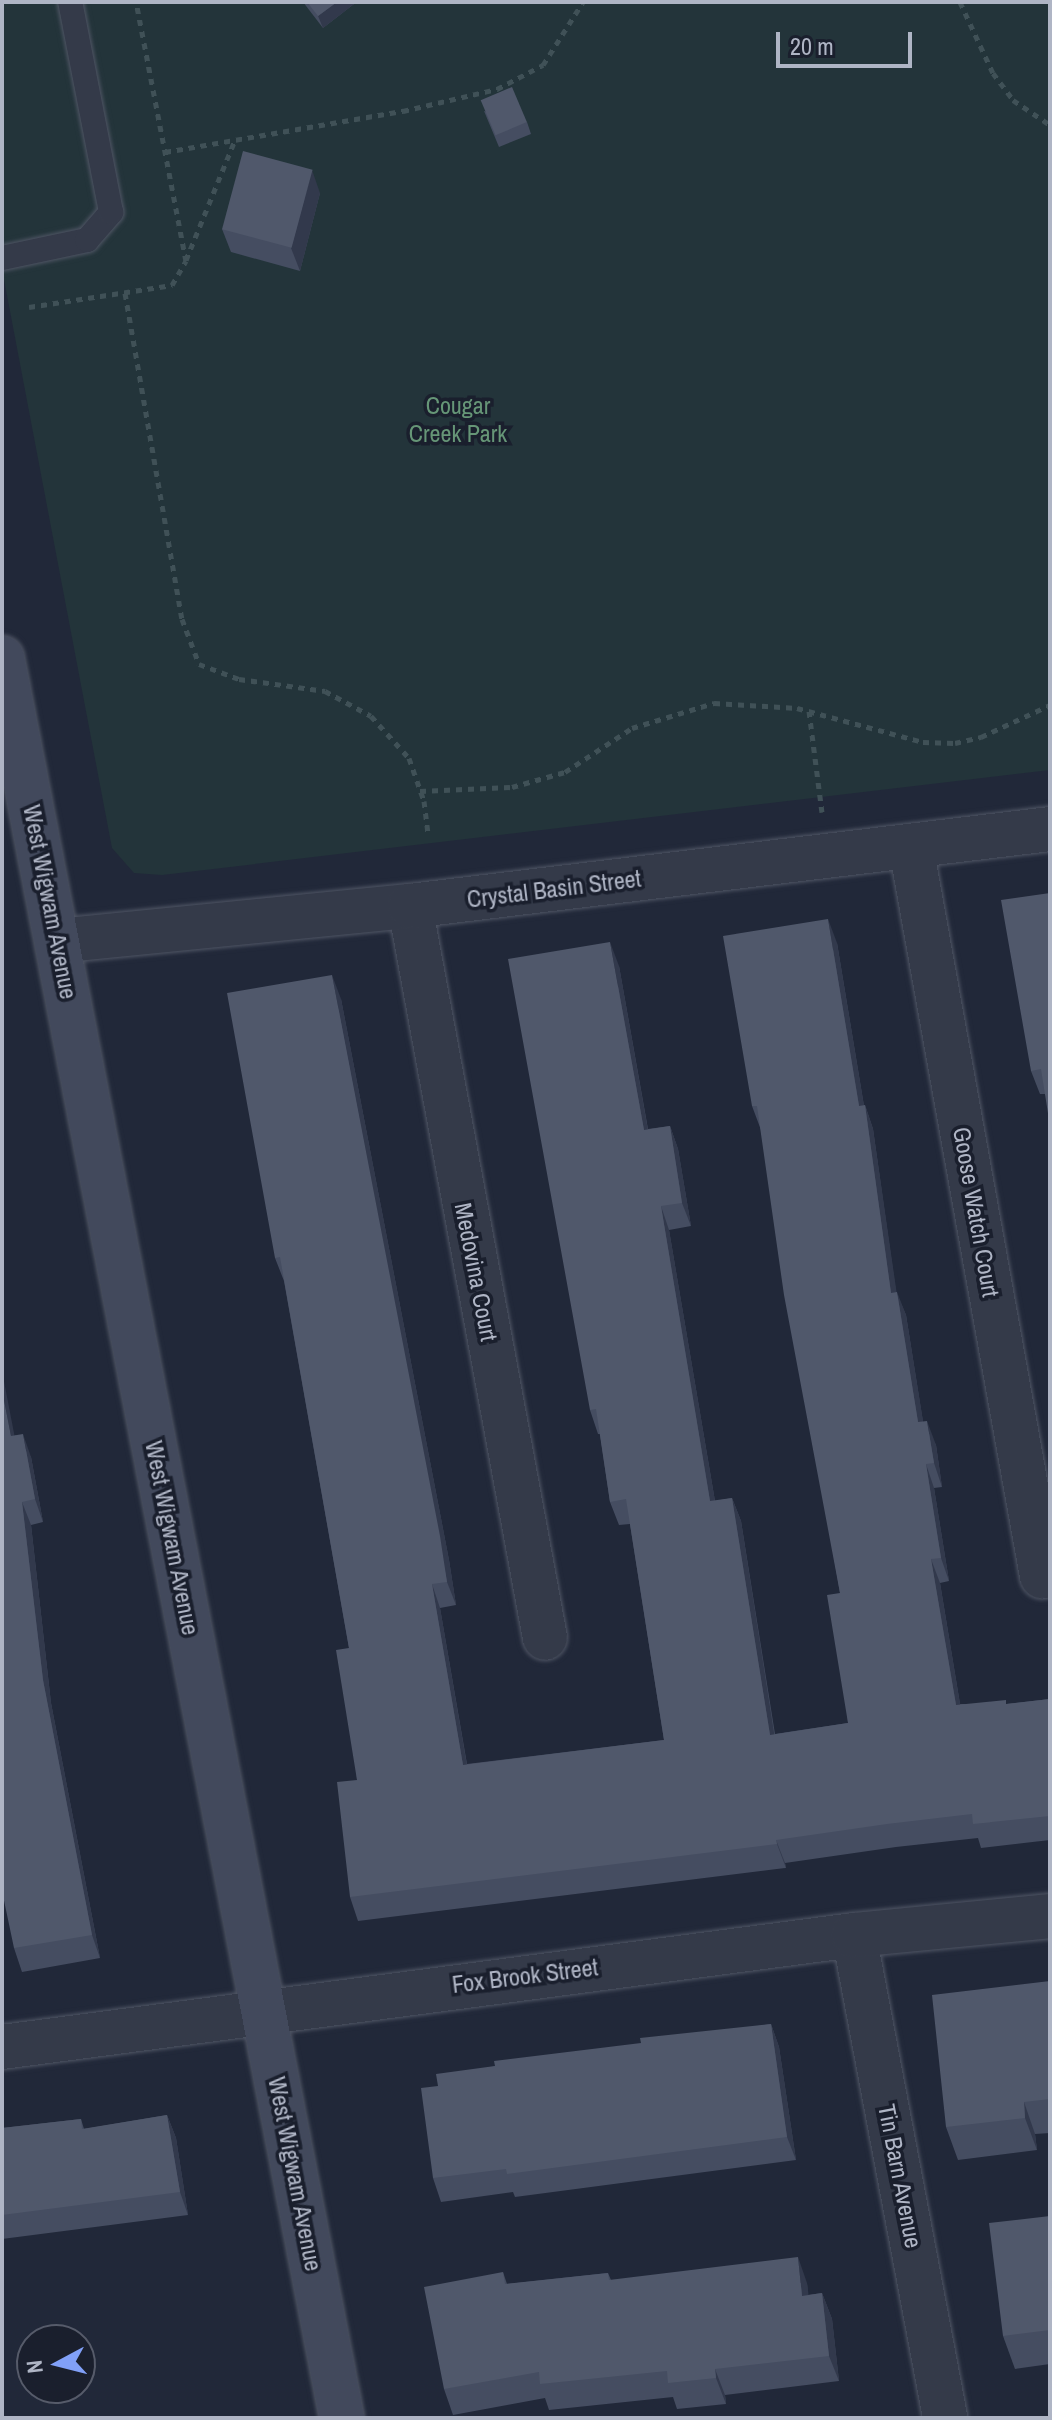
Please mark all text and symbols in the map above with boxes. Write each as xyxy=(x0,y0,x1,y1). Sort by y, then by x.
scale bar xyxy=(780,16,916,66)
text: 20 m xyxy=(790,30,834,62)
park label: Cougar Creek Park xyxy=(409,392,507,448)
street label: West Wigwam Avenue xyxy=(17,802,83,1002)
street label: Crystal Basin Street xyxy=(465,864,643,914)
street label: Goose Watch Court xyxy=(947,1125,1005,1299)
street label: Medovina Court xyxy=(449,1201,503,1343)
street label: West Wigwam Avenue xyxy=(139,1438,205,1638)
street label: Fox Brook Street xyxy=(450,1953,600,1999)
street label: West Wigwam Avenue xyxy=(262,2074,328,2274)
street label: Tin Barn Avenue xyxy=(872,2101,928,2251)
north arrow xyxy=(16,2324,96,2404)
text: N xyxy=(18,2358,50,2375)

